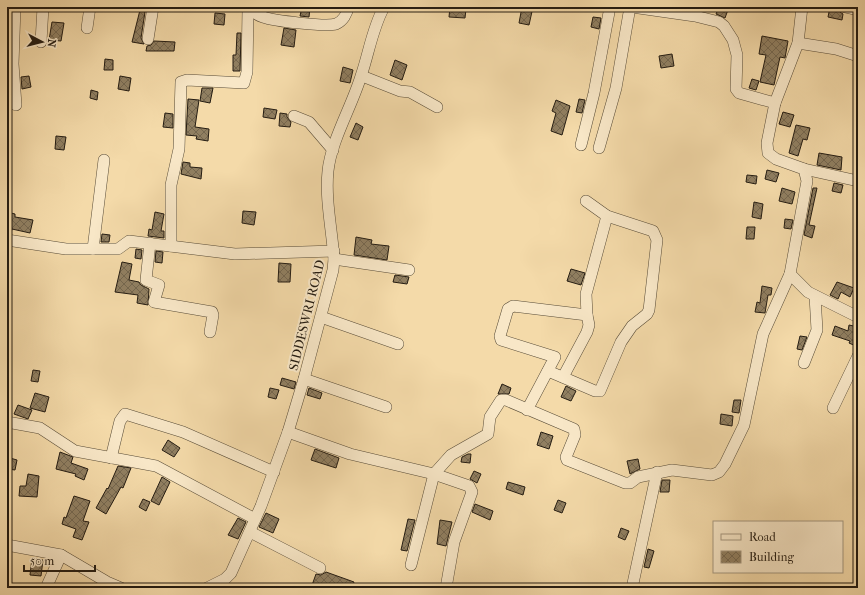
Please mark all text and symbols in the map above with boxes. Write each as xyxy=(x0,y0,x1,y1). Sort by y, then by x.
north arrow xyxy=(22,22,62,62)
text: N xyxy=(44,38,58,49)
street label: SIDDESWRI ROAD xyxy=(285,258,328,372)
legend xyxy=(713,521,843,573)
text: Road xyxy=(749,530,776,544)
scale bar xyxy=(24,547,95,573)
text: Building xyxy=(749,550,794,564)
text: 50 m xyxy=(30,554,54,568)

